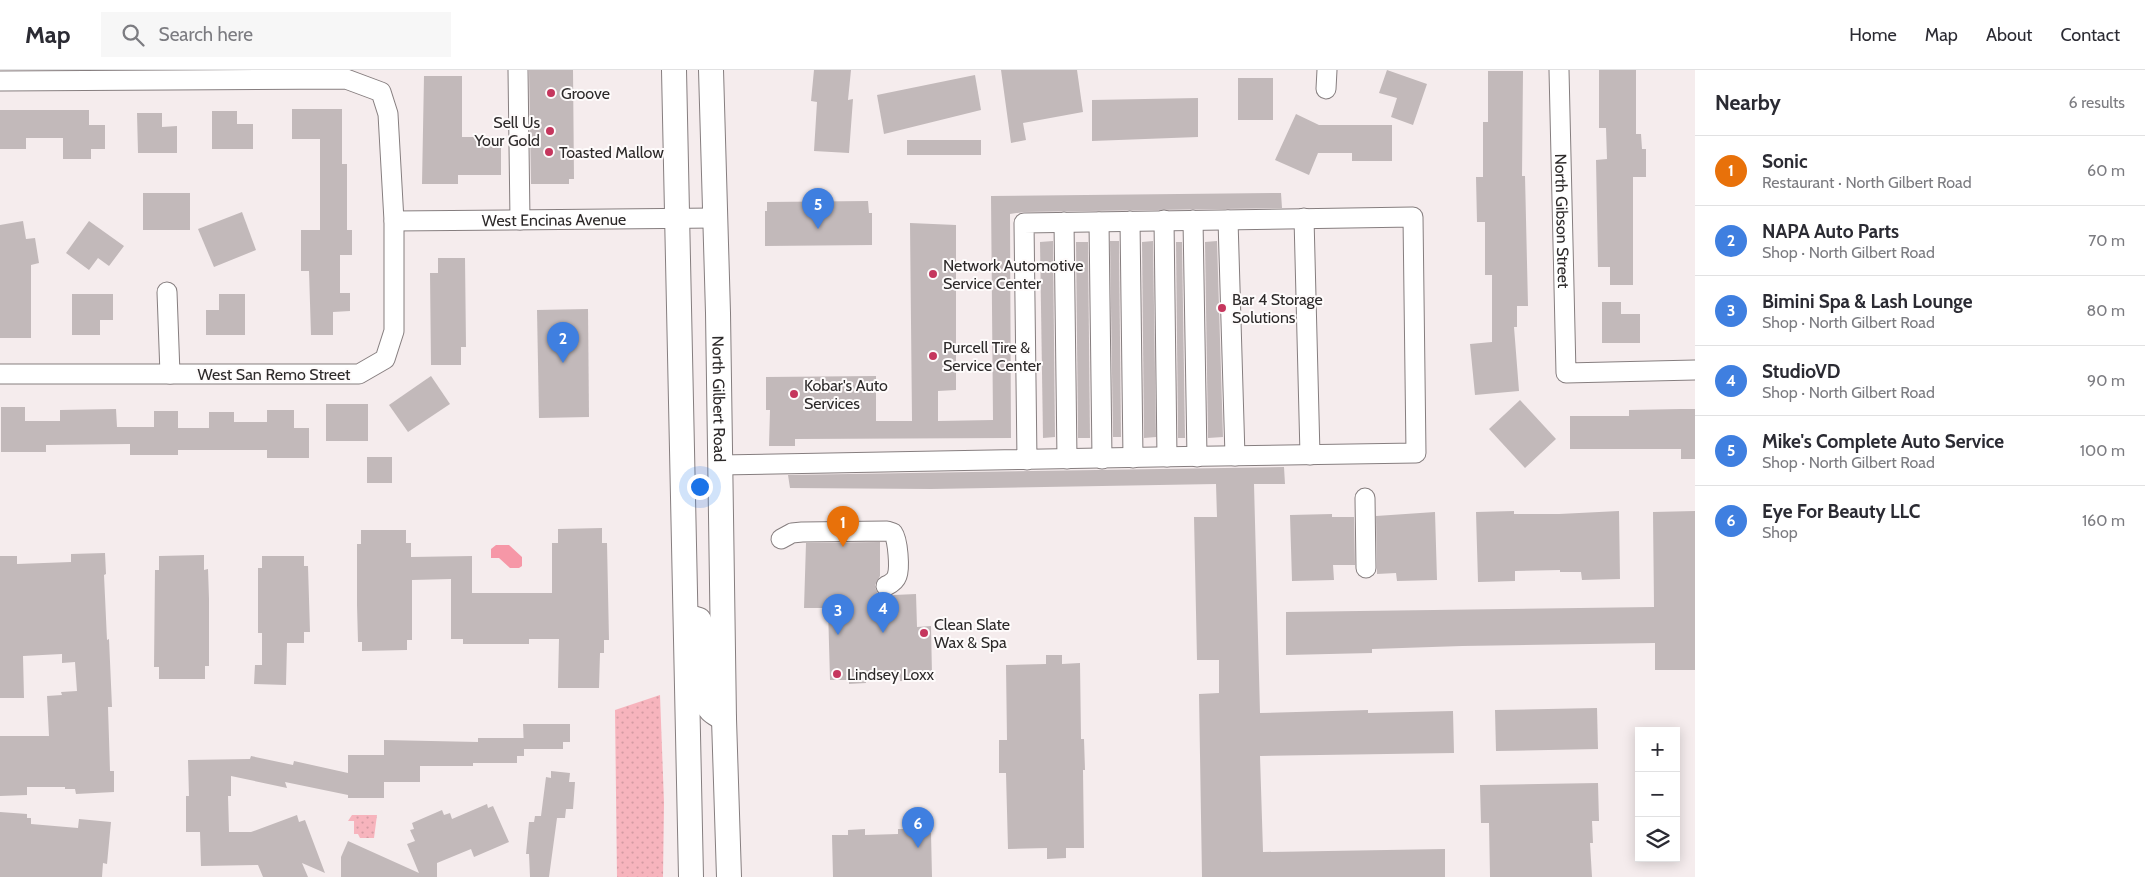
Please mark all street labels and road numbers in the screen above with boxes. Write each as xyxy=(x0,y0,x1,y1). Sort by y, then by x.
street label: North Gibson Street xyxy=(1551,153,1574,289)
street label: West Encinas Avenue xyxy=(482,209,626,230)
street label: North Gilbert Road xyxy=(709,336,730,462)
street label: West San Remo Street xyxy=(198,365,351,384)

